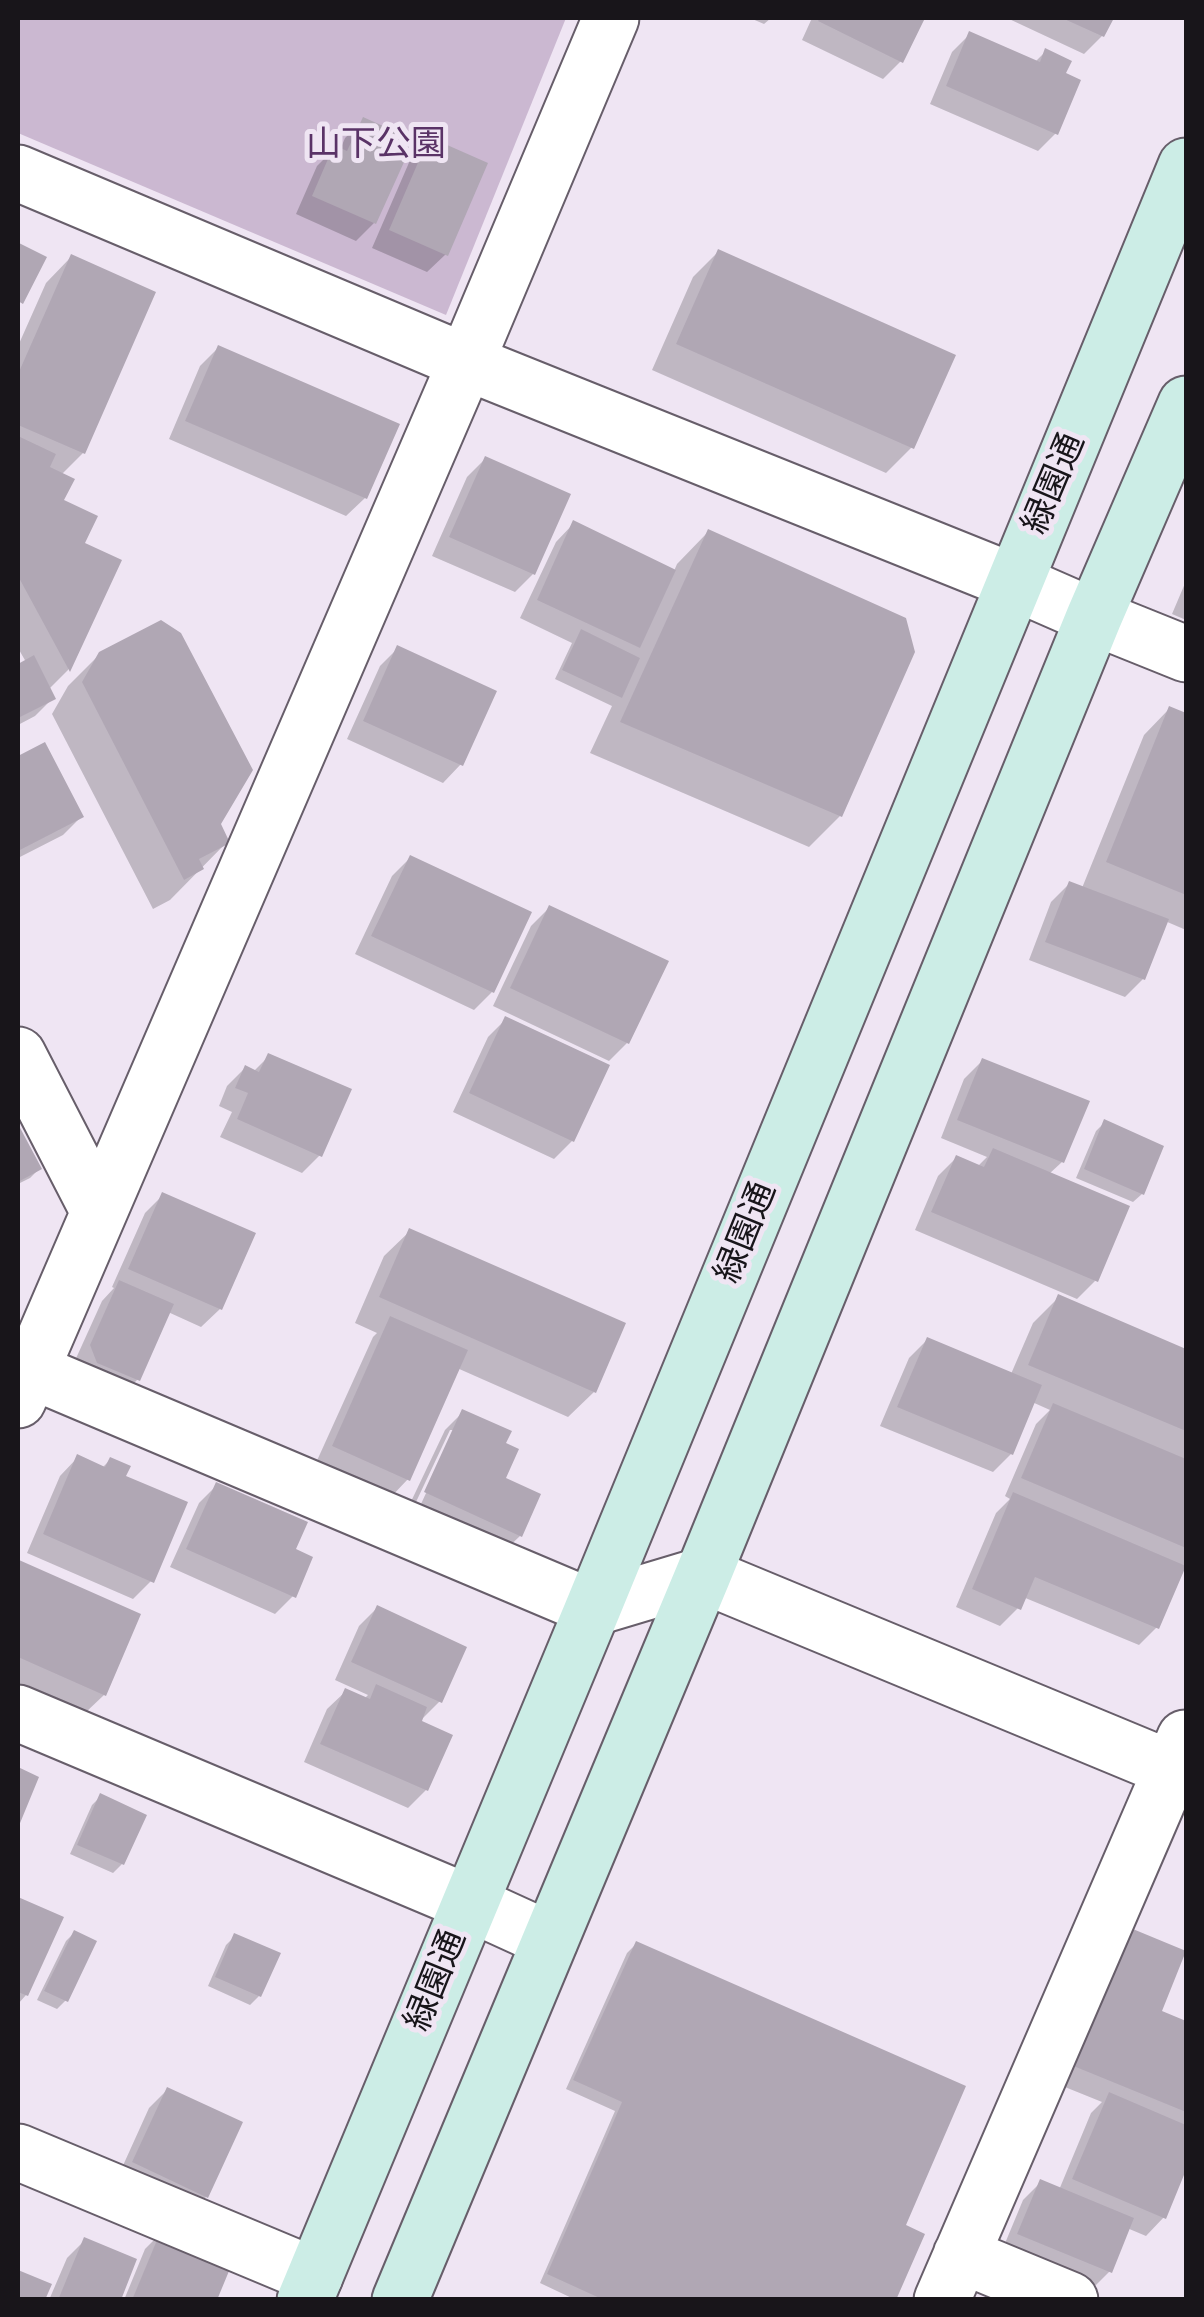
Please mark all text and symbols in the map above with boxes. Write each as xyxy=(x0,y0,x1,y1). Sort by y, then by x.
park label: 山下公園 xyxy=(306,125,446,167)
street label: 緑園通 xyxy=(1015,427,1095,541)
street label: 緑園通 xyxy=(708,1176,786,1290)
street label: 緑園通 xyxy=(398,1924,476,2038)

